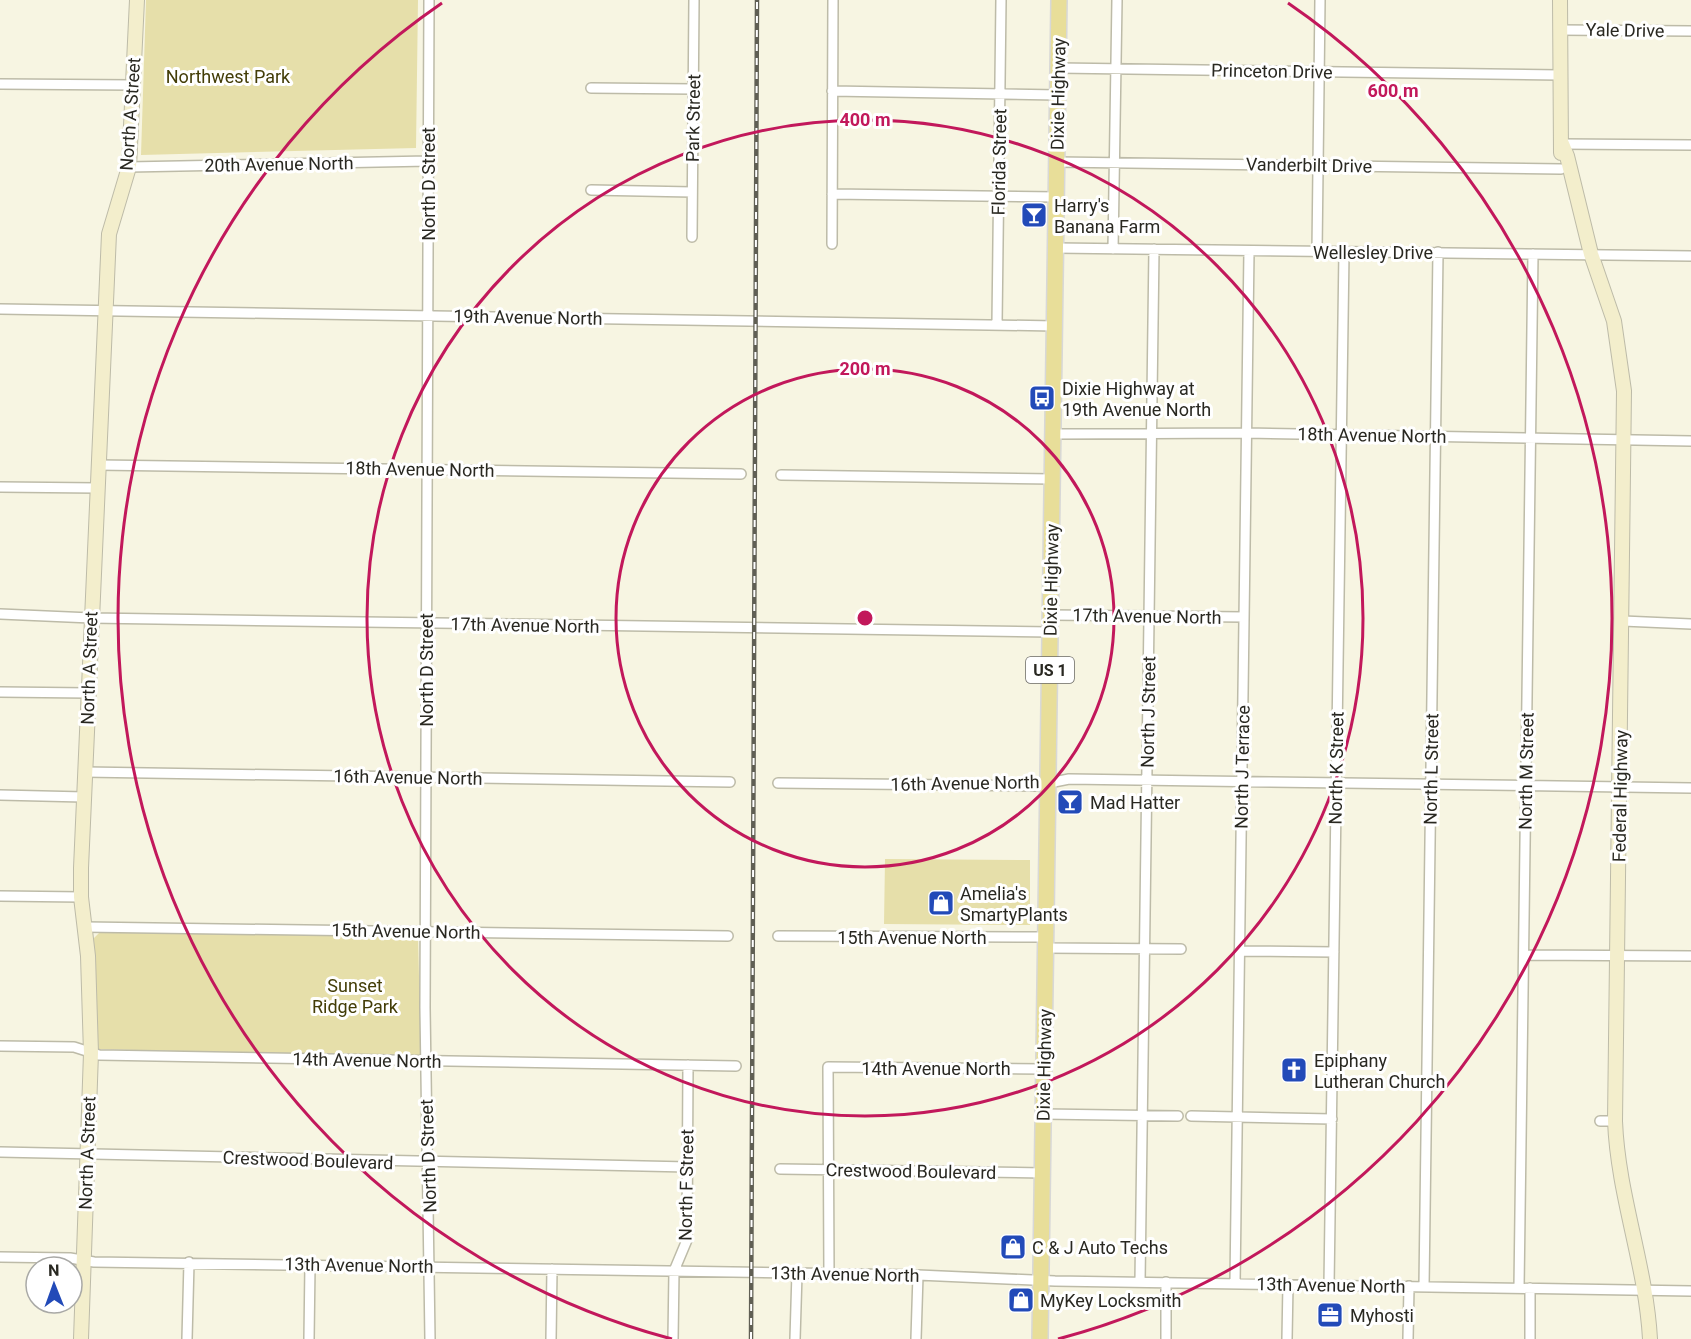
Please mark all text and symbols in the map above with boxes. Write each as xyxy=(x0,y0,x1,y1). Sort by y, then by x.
street label: Yale Drive xyxy=(1585,19,1665,41)
street label: Dixie Highway xyxy=(1047,37,1069,150)
street label: North A Street xyxy=(116,56,144,171)
street label: Princeton Drive xyxy=(1211,59,1333,83)
park label: Northwest Park xyxy=(166,66,291,87)
street label: Park Street xyxy=(682,74,704,162)
text: 600 m xyxy=(1367,80,1419,101)
street label: Florida Street xyxy=(988,108,1010,216)
text: 400 m xyxy=(839,109,891,130)
street label: North D Street xyxy=(418,127,439,241)
street label: 20th Avenue North xyxy=(204,152,354,176)
street label: Vanderbilt Drive xyxy=(1246,153,1372,177)
place label: Harry's Banana Farm xyxy=(1054,195,1160,237)
bar icon: Harry's Banana Farm xyxy=(1019,200,1049,230)
street label: Wellesley Drive xyxy=(1313,242,1433,263)
street label: 19th Avenue North xyxy=(453,305,603,329)
text: 200 m xyxy=(839,358,891,379)
place label: Dixie Highway at 19th Avenue North xyxy=(1062,378,1211,420)
bus stop icon: Dixie Highway at 19th Avenue North xyxy=(1027,383,1057,413)
street label: 18th Avenue North xyxy=(1297,423,1447,447)
street label: 18th Avenue North xyxy=(345,457,495,481)
street label: Dixie Highway xyxy=(1040,523,1062,636)
street label: 17th Avenue North xyxy=(1072,604,1222,628)
centre of rings xyxy=(855,608,875,628)
street label: North A Street xyxy=(77,611,101,725)
street label: North D Street xyxy=(416,613,437,727)
street label: 17th Avenue North xyxy=(450,613,600,637)
street label: North J Street xyxy=(1137,656,1159,768)
road number: US 1 xyxy=(1026,657,1074,683)
street label: North J Terrace xyxy=(1230,705,1254,829)
street label: North K Street xyxy=(1325,711,1347,825)
street label: North M Street xyxy=(1514,712,1538,830)
street label: North L Street xyxy=(1420,713,1442,825)
street label: Federal Highway xyxy=(1608,729,1632,862)
street label: 16th Avenue North xyxy=(333,765,483,789)
street label: 16th Avenue North xyxy=(890,771,1040,795)
bar icon: Mad Hatter xyxy=(1055,787,1085,817)
place label: Mad Hatter xyxy=(1090,792,1180,813)
place label: Amelia's SmartyPlants xyxy=(960,883,1068,925)
shop icon: Amelia's SmartyPlants xyxy=(926,888,956,918)
street label: 15th Avenue North xyxy=(331,919,481,943)
street label: 15th Avenue North xyxy=(837,927,987,948)
park label: Sunset Ridge Park xyxy=(312,975,399,1017)
street label: Dixie Highway xyxy=(1033,1008,1055,1121)
street label: 14th Avenue North xyxy=(292,1048,442,1072)
place label: Epiphany Lutheran Church xyxy=(1314,1050,1445,1092)
church icon: Epiphany Lutheran Church xyxy=(1279,1055,1309,1085)
street label: 14th Avenue North xyxy=(861,1058,1011,1079)
street label: North A Street xyxy=(75,1096,99,1210)
street label: North D Street xyxy=(416,1099,440,1213)
street label: North F Street xyxy=(675,1129,697,1241)
street label: Crestwood Boulevard xyxy=(222,1147,394,1173)
street label: Crestwood Boulevard xyxy=(825,1159,997,1183)
shop icon: C & J Auto Techs xyxy=(998,1232,1028,1262)
place label: C & J Auto Techs xyxy=(1032,1237,1168,1258)
street label: 13th Avenue North xyxy=(284,1253,434,1277)
north arrow xyxy=(24,1255,84,1315)
text: N xyxy=(48,1261,60,1280)
street label: 13th Avenue North xyxy=(770,1262,920,1286)
street label: 13th Avenue North xyxy=(1256,1273,1406,1297)
shop icon: MyKey Locksmith xyxy=(1006,1285,1036,1315)
place label: MyKey Locksmith xyxy=(1040,1290,1181,1311)
office icon: Myhosti xyxy=(1315,1300,1345,1330)
place label: Myhosti xyxy=(1350,1305,1414,1326)

